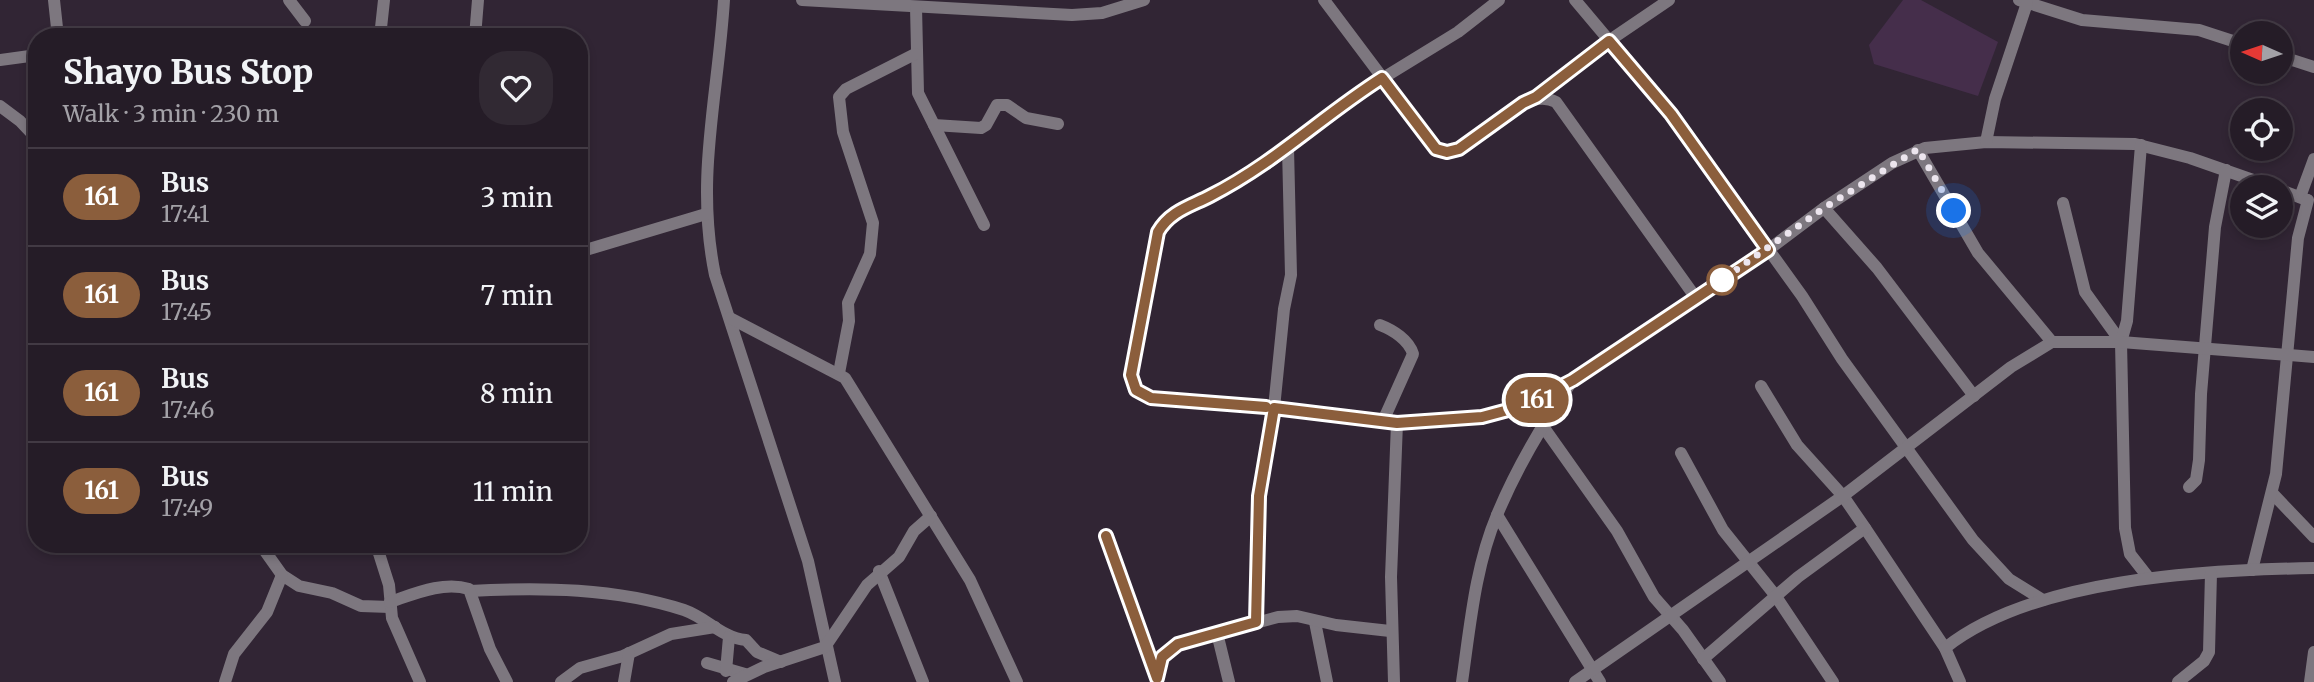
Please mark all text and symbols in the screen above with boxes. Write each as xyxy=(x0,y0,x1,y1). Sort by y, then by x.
north arrow xyxy=(2230,21,2292,84)
map controls xyxy=(2230,21,2293,238)
button: heart xyxy=(479,51,553,125)
text: Shayo Bus Stop xyxy=(63,52,313,93)
button: locate xyxy=(2230,98,2293,161)
text: Walk · 3 min · 230 m xyxy=(63,99,279,128)
text: Bus xyxy=(161,166,209,199)
button: layers xyxy=(2230,175,2293,238)
text: 161 xyxy=(84,181,119,212)
text: 3 min xyxy=(481,181,553,214)
your location xyxy=(1936,193,1971,228)
text: 17:41 xyxy=(161,199,209,228)
text: Bus xyxy=(161,264,209,297)
unlabelled marker xyxy=(1707,265,1737,295)
text: 161 xyxy=(84,279,119,310)
text: 7 min xyxy=(481,279,553,312)
text: 17:45 xyxy=(161,297,212,326)
text: Bus xyxy=(161,362,209,395)
text: 161 xyxy=(84,377,119,408)
text: 8 min xyxy=(480,377,553,410)
line badge: 161 xyxy=(1497,377,1577,423)
text: 161 xyxy=(1520,384,1554,415)
text: 17:46 xyxy=(161,395,214,424)
text: Bus xyxy=(161,460,209,493)
text: 161 xyxy=(84,475,119,506)
text: 11 min xyxy=(473,475,553,508)
text: 17:49 xyxy=(161,493,213,522)

